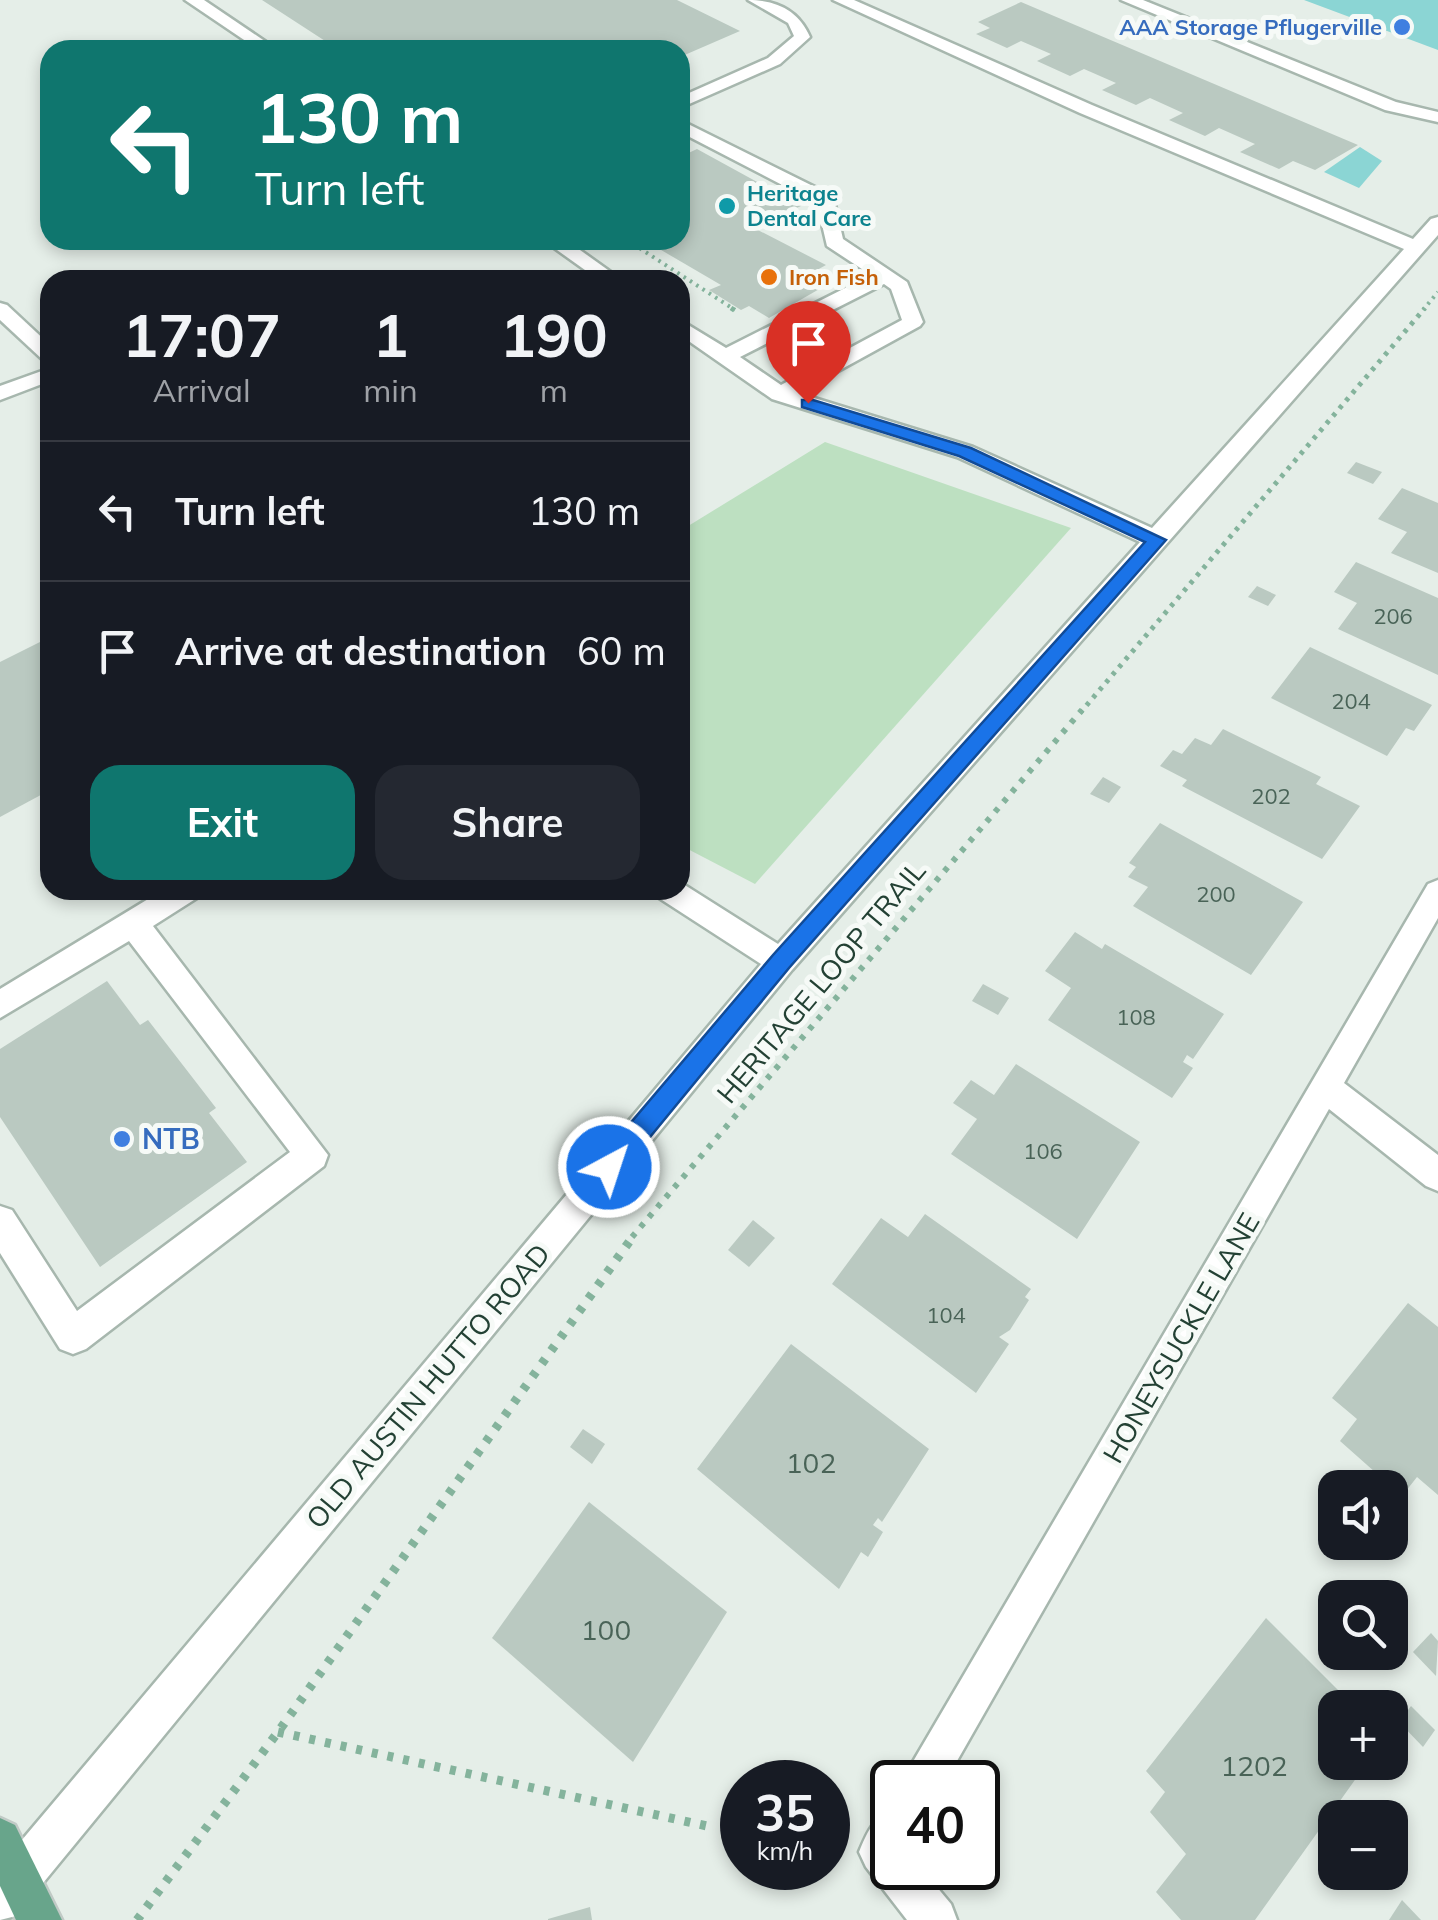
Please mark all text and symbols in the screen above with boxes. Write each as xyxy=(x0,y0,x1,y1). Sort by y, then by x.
place label: AAA Storage Pflugerville xyxy=(1119,13,1382,41)
marker: AAA Storage Pflugerville xyxy=(1391,16,1413,38)
text: 130 m xyxy=(255,73,463,161)
icon: left xyxy=(90,80,220,210)
text: Turn left xyxy=(255,160,424,216)
place label: Heritage Dental Care xyxy=(747,179,872,232)
marker: Heritage Dental Care xyxy=(716,195,738,217)
place label: Iron Fish xyxy=(789,263,879,291)
marker: Iron Fish xyxy=(758,266,780,288)
text: 17:07 xyxy=(122,297,281,372)
text: 1 xyxy=(372,297,408,372)
text: 190 xyxy=(500,297,608,372)
pin xyxy=(766,301,851,404)
icon: arrive xyxy=(781,316,836,371)
text: Arrival xyxy=(153,370,251,410)
text: min xyxy=(363,370,418,410)
text: m xyxy=(540,370,568,410)
icon: left xyxy=(90,484,145,539)
text: Turn left xyxy=(175,487,325,535)
text: 130 m xyxy=(528,487,640,535)
house number: 206 xyxy=(1373,602,1413,630)
icon: arrive xyxy=(90,624,145,679)
text: Arrive at destination xyxy=(175,627,547,675)
text: 60 m xyxy=(577,627,666,675)
house number: 204 xyxy=(1331,687,1371,715)
button: Exit xyxy=(90,765,355,880)
button: Share xyxy=(375,765,640,880)
house number: 202 xyxy=(1251,782,1291,810)
street label: HERITAGE LOOP TRAIL xyxy=(709,853,932,1110)
house number: 200 xyxy=(1196,880,1236,908)
house number: 108 xyxy=(1116,1003,1156,1031)
position arrow xyxy=(557,1115,661,1219)
place label: NTB xyxy=(142,1121,200,1156)
marker: NTB xyxy=(111,1128,133,1150)
house number: 106 xyxy=(1023,1137,1063,1165)
street label: HONEYSUCKLE LANE xyxy=(1095,1206,1266,1469)
street label: OLD AUSTIN HUTTO ROAD xyxy=(298,1236,557,1535)
house number: 104 xyxy=(926,1301,966,1329)
house number: 102 xyxy=(786,1445,836,1480)
map controls xyxy=(1318,1470,1408,1890)
button: sound xyxy=(1318,1470,1408,1560)
button: search xyxy=(1318,1580,1408,1670)
house number: 100 xyxy=(581,1612,631,1647)
button: + xyxy=(1318,1690,1408,1780)
house number: 1202 xyxy=(1220,1748,1288,1783)
speed limit sign: 40 xyxy=(870,1760,1000,1890)
text: 35 xyxy=(755,1781,815,1844)
button: − xyxy=(1318,1800,1408,1890)
text: km/h xyxy=(757,1835,813,1866)

